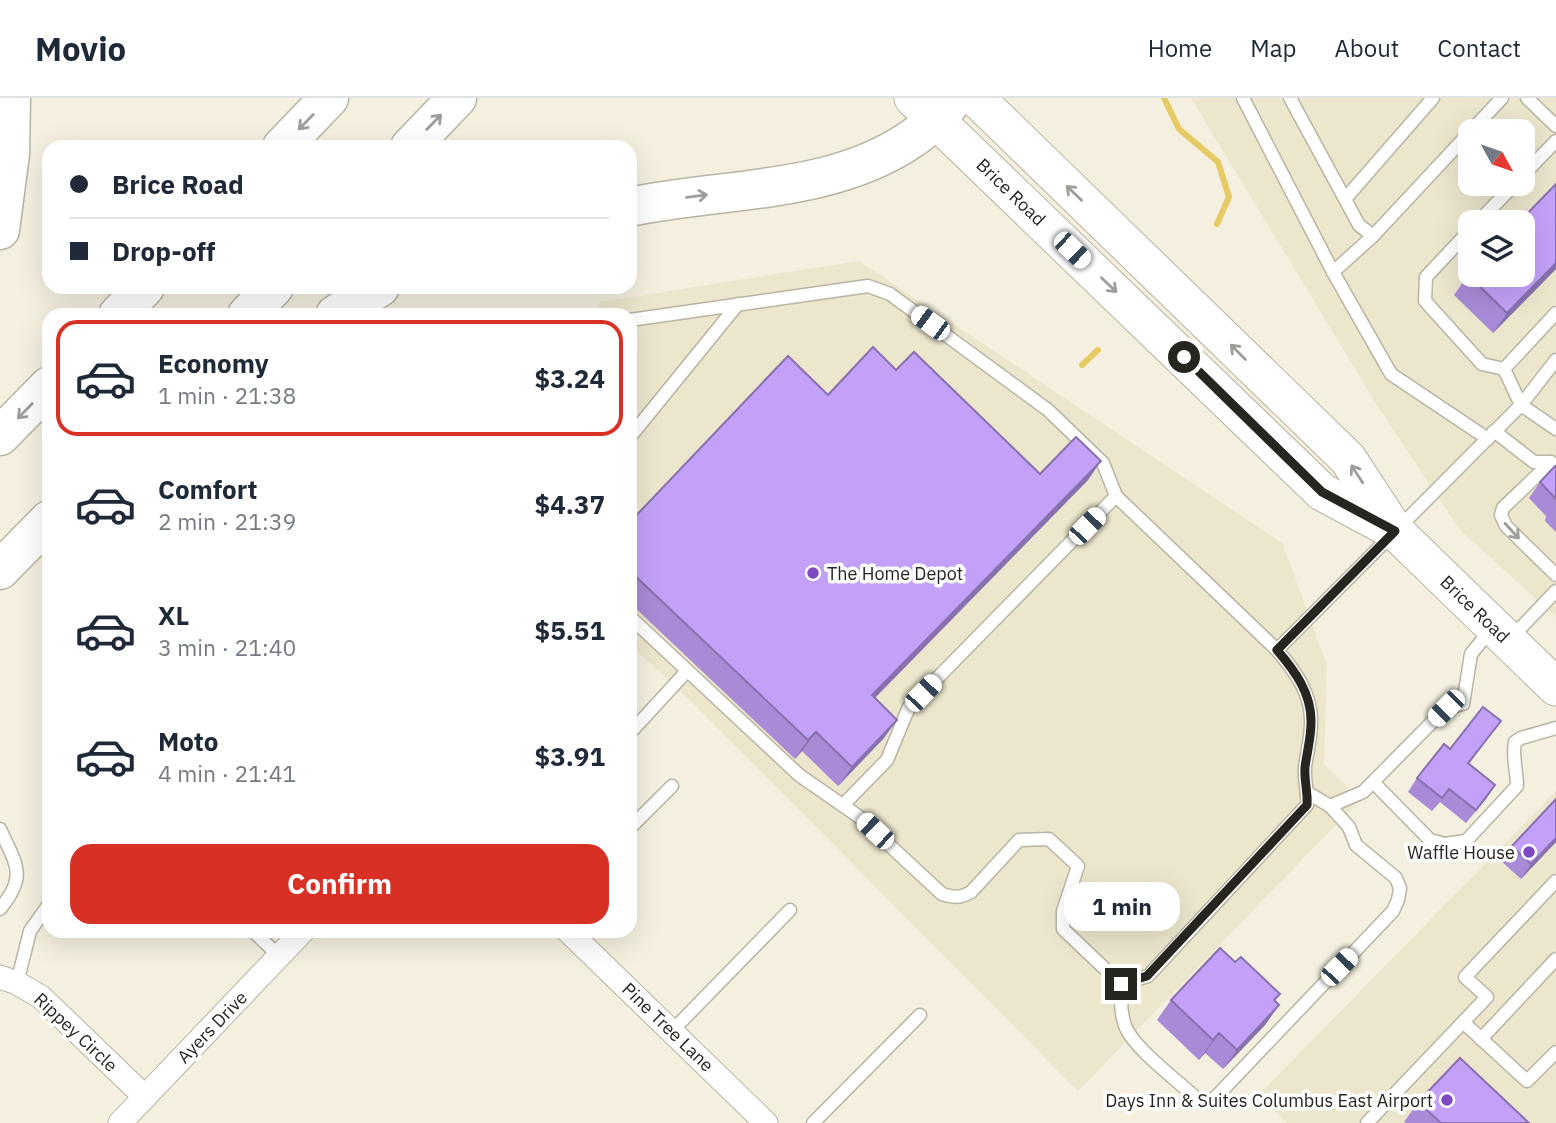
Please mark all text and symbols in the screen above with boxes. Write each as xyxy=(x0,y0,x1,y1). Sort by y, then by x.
text: Movio xyxy=(35,27,126,70)
text: Home xyxy=(1148,32,1212,64)
text: Map xyxy=(1250,32,1296,64)
text: About xyxy=(1334,32,1399,64)
text: Contact xyxy=(1437,32,1521,64)
one-way arrow xyxy=(297,114,314,131)
one-way arrow xyxy=(425,114,442,131)
north arrow xyxy=(1458,119,1535,196)
map controls xyxy=(1458,119,1535,287)
street label: Brice Road xyxy=(972,153,1050,231)
text: Brice Road xyxy=(112,167,244,201)
one-way arrow xyxy=(1066,185,1083,202)
one-way arrow xyxy=(686,189,708,202)
button: layers xyxy=(1458,210,1535,287)
car xyxy=(1050,228,1095,272)
text: Drop-off xyxy=(112,234,215,268)
one-way arrow xyxy=(1100,277,1117,294)
car xyxy=(907,302,954,344)
route start xyxy=(1168,341,1200,373)
one-way arrow xyxy=(1229,343,1246,360)
text: Economy xyxy=(158,346,269,380)
icon: car xyxy=(74,347,137,410)
text: $3.24 xyxy=(535,361,605,395)
text: 1 min · 21:38 xyxy=(158,380,296,410)
one-way arrow xyxy=(16,402,33,419)
one-way arrow xyxy=(1350,464,1364,484)
text: Comfort xyxy=(158,472,257,506)
icon: car xyxy=(74,473,137,536)
text: $4.37 xyxy=(535,487,605,521)
car xyxy=(1065,504,1110,548)
text: 2 min · 21:39 xyxy=(158,506,296,536)
one-way arrow xyxy=(1504,522,1520,540)
place label: The Home Depot xyxy=(827,562,963,585)
marker: The Home Depot xyxy=(805,565,821,581)
street label: Brice Road xyxy=(1436,570,1514,648)
text: XL xyxy=(158,598,189,632)
icon: car xyxy=(74,599,137,662)
text: $5.51 xyxy=(535,613,605,647)
text: 3 min · 21:40 xyxy=(158,632,296,662)
car xyxy=(901,671,946,715)
car xyxy=(1424,686,1469,730)
text: Moto xyxy=(158,724,218,758)
icon: car xyxy=(74,725,137,788)
text: $3.91 xyxy=(535,739,605,773)
text: 4 min · 21:41 xyxy=(158,758,296,788)
car xyxy=(853,809,898,853)
place label: Waffle House xyxy=(1407,841,1515,864)
button: Confirm xyxy=(70,844,609,924)
marker: Waffle House xyxy=(1521,844,1537,860)
callout: 1 min xyxy=(1063,882,1179,932)
text: 1 min xyxy=(1092,891,1152,921)
car xyxy=(1317,945,1362,989)
route end xyxy=(1105,968,1137,1000)
street label: Pine Tree Lane xyxy=(617,978,719,1077)
street label: Ayers Drive xyxy=(172,986,252,1068)
street label: Rippey Circle xyxy=(29,987,123,1077)
place label: Days Inn & Suites Columbus East Airport xyxy=(1105,1089,1433,1112)
marker: Days Inn & Suites Columbus East Airport xyxy=(1439,1092,1455,1108)

